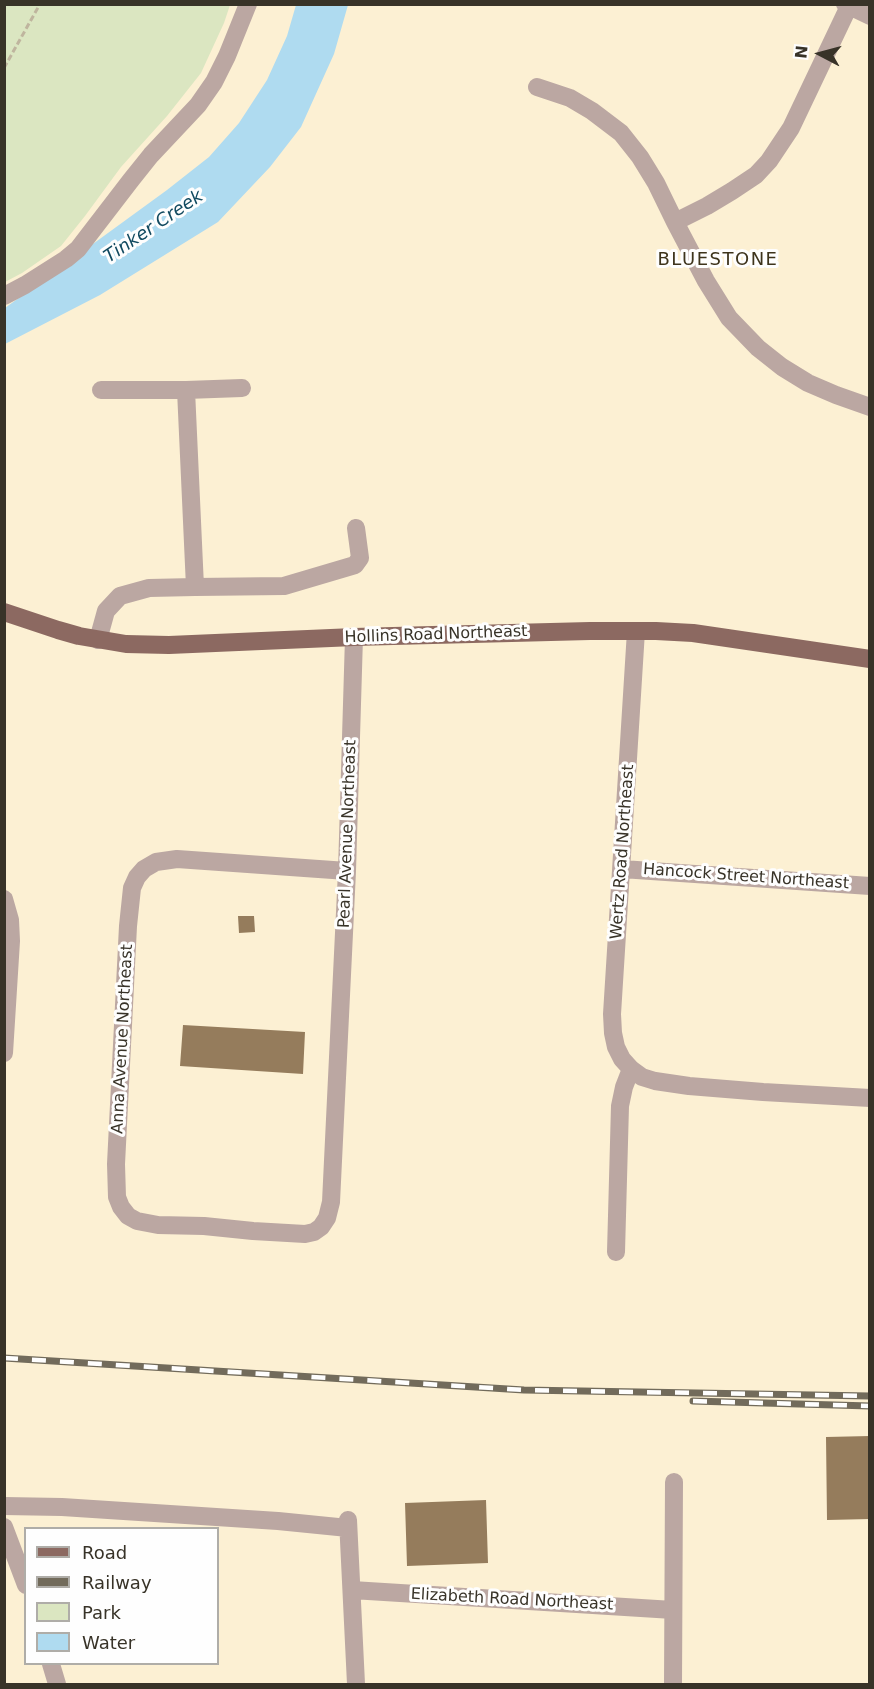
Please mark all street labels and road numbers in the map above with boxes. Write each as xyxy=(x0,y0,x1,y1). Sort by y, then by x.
street label: Hollins Road Northeast xyxy=(344,622,528,648)
street label: Pearl Avenue Northeast xyxy=(335,740,361,928)
street label: Wertz Road Northeast xyxy=(607,764,639,940)
street label: Hancock Street Northeast xyxy=(642,860,850,894)
street label: Anna Avenue Northeast xyxy=(108,944,138,1134)
street label: Elizabeth Road Northeast xyxy=(410,1585,614,1615)

